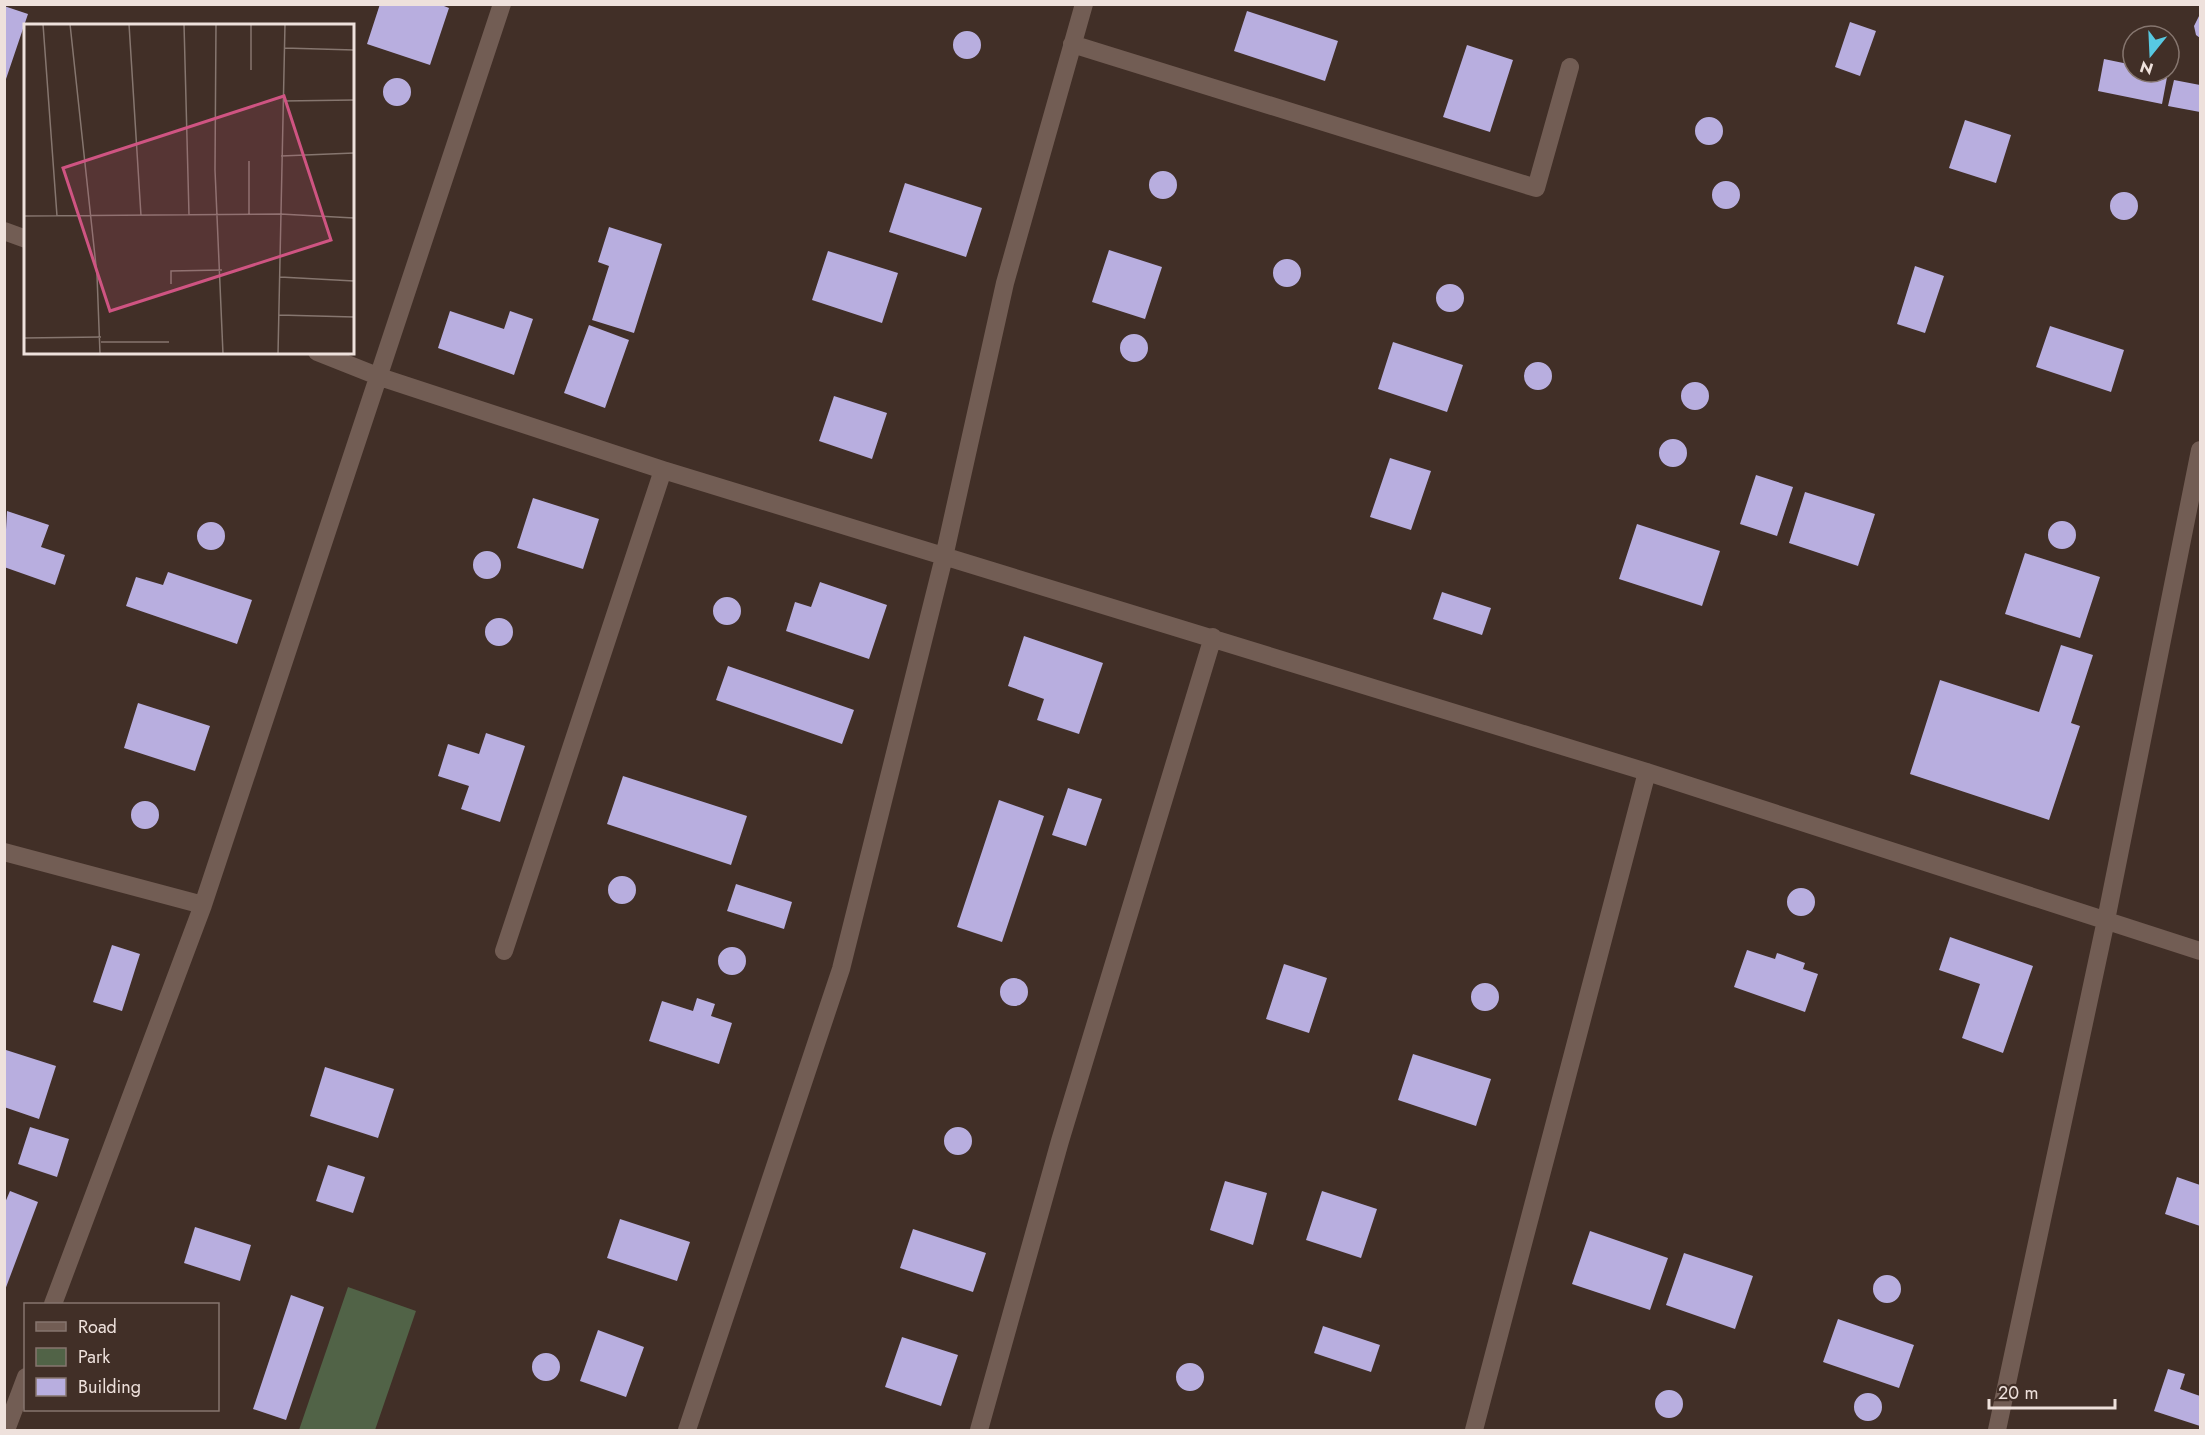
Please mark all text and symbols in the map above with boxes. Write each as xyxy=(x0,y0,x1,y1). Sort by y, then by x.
inset map xyxy=(24,24,354,354)
north arrow xyxy=(2121,24,2181,84)
text: N xyxy=(2137,55,2156,81)
legend xyxy=(24,1303,219,1411)
text: Road xyxy=(78,1314,117,1340)
text: Park xyxy=(78,1344,110,1370)
scale bar xyxy=(1989,1372,2115,1410)
text: Building xyxy=(78,1374,141,1400)
text: 20 m xyxy=(1998,1380,2038,1406)

